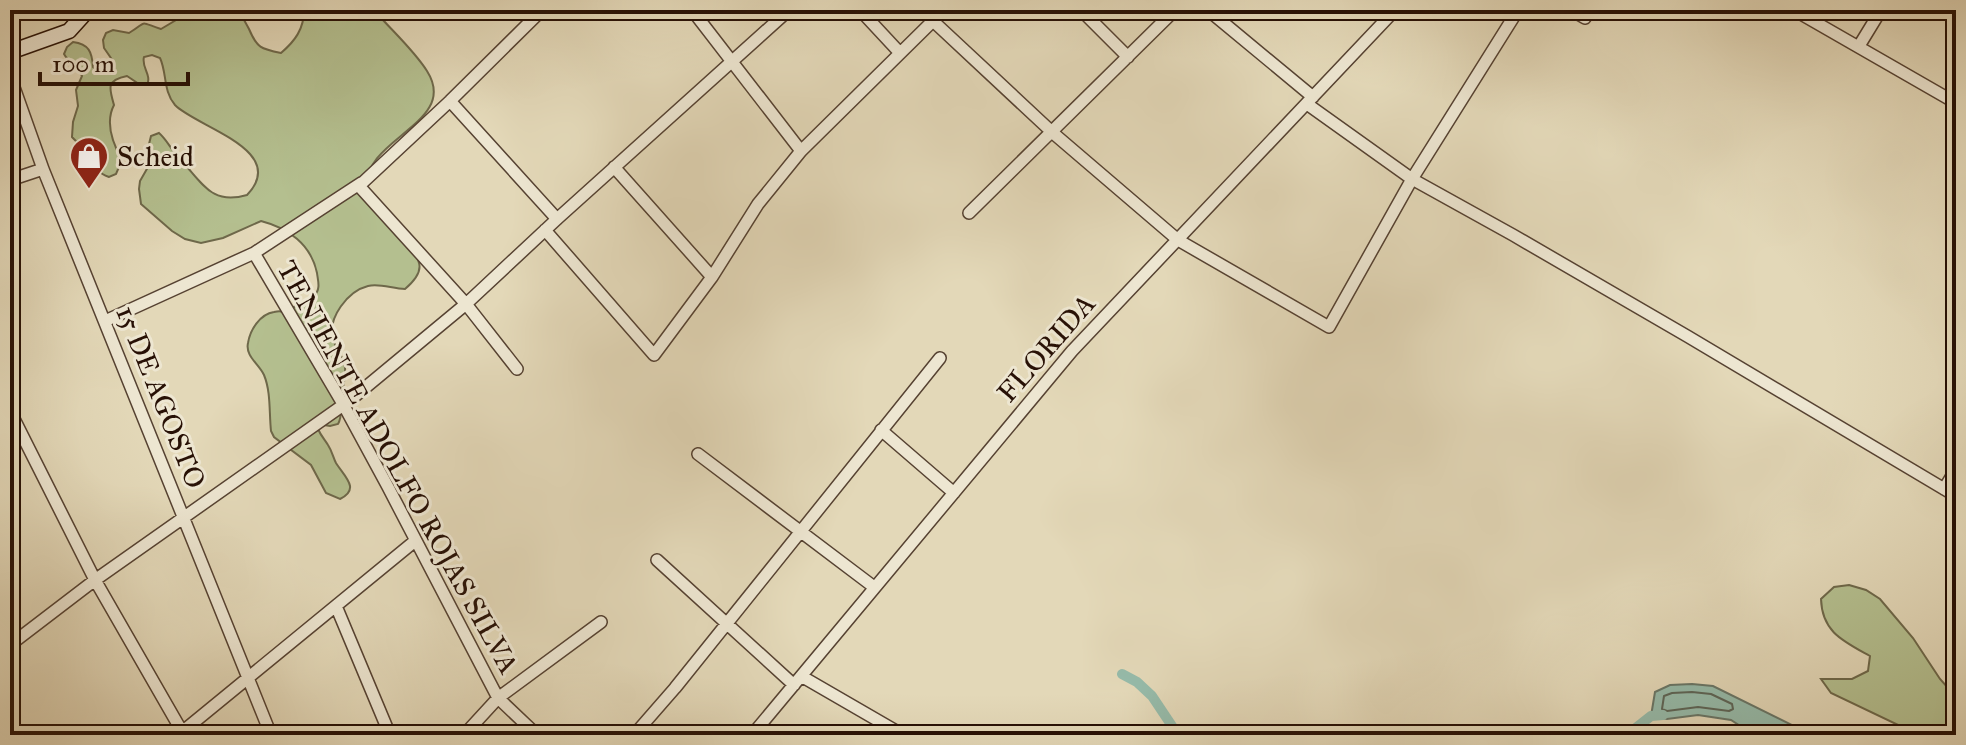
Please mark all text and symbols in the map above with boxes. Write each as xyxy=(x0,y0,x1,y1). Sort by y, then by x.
scale bar xyxy=(40,36,188,86)
text: 100 m xyxy=(52,49,115,79)
shop icon: Scheid xyxy=(68,135,110,190)
place label: Scheid xyxy=(117,139,194,174)
street label: TENIENTE ADOLFO ROJAS SILVA xyxy=(269,254,527,680)
street label: FLORIDA xyxy=(989,287,1103,409)
street label: 15 DE AGOSTO xyxy=(108,300,214,494)

